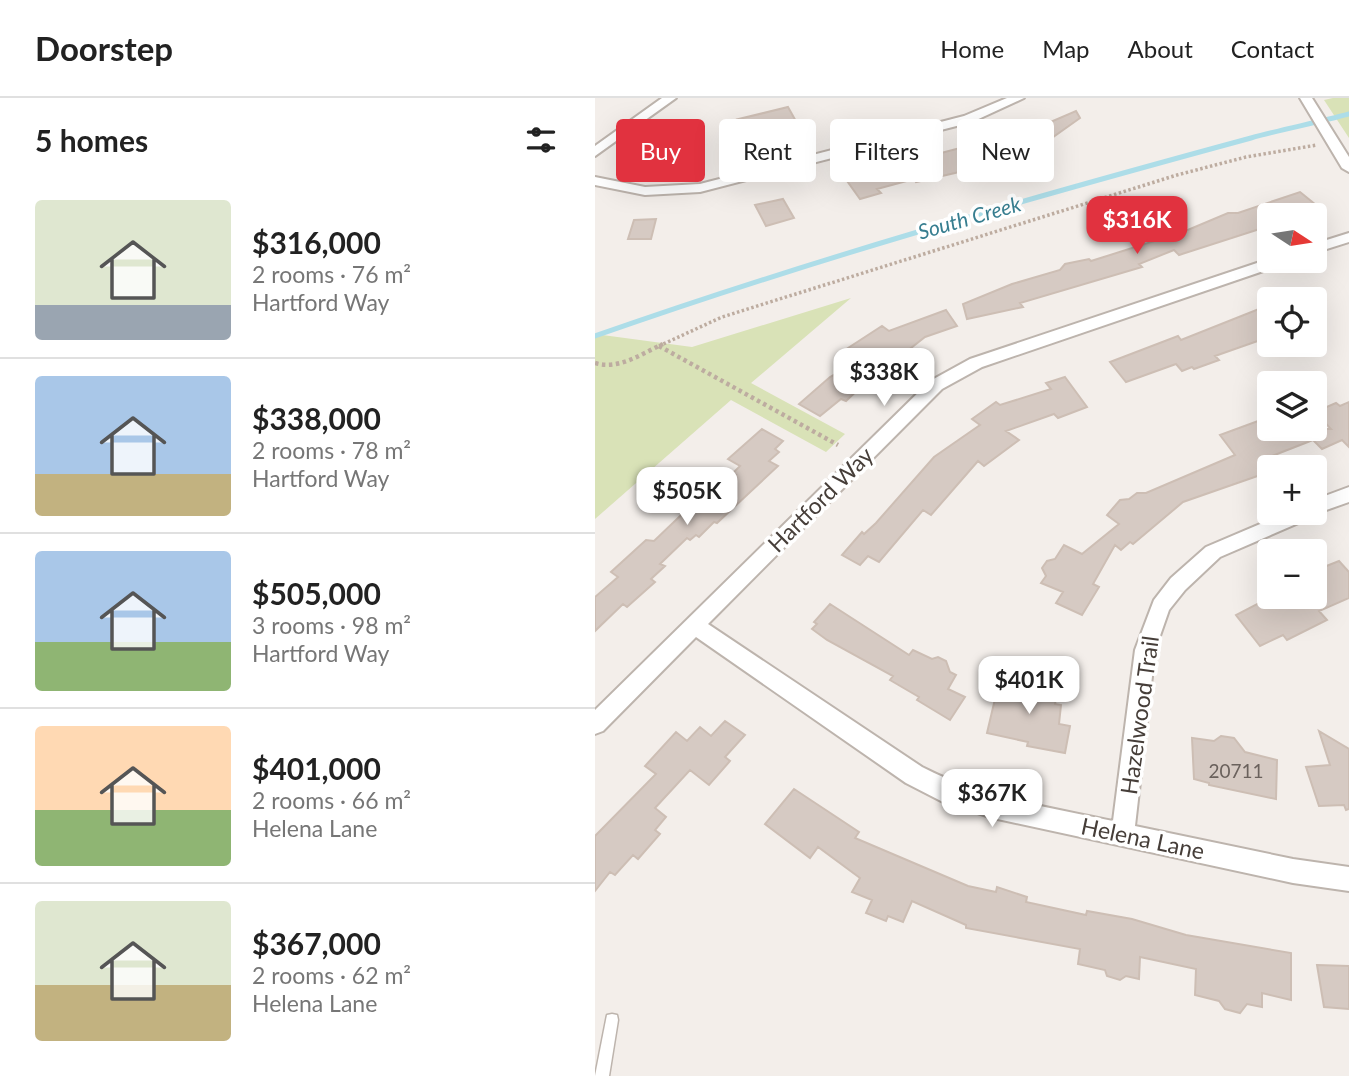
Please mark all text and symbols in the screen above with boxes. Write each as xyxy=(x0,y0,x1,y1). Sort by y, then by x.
text: Doorstep xyxy=(35,28,173,68)
text: Home xyxy=(940,34,1004,63)
text: Map xyxy=(1042,34,1090,63)
text: About xyxy=(1128,34,1193,63)
text: Contact xyxy=(1231,34,1314,63)
chip: Buy xyxy=(616,119,705,182)
chip: Rent xyxy=(719,119,816,182)
chip: Filters xyxy=(830,119,943,182)
chip: New xyxy=(957,119,1054,182)
icon: filters xyxy=(522,121,560,159)
text: 5 homes xyxy=(35,122,148,158)
water label: South Creek xyxy=(915,190,1024,244)
pin: $316K xyxy=(1088,197,1186,256)
north arrow xyxy=(1257,203,1327,273)
map controls xyxy=(1257,203,1327,609)
text: $316K xyxy=(1102,205,1172,233)
text: $316,000 xyxy=(252,224,381,260)
icon: home xyxy=(91,228,175,312)
text: 2 rooms · 76 m² xyxy=(252,260,411,288)
button: locate xyxy=(1257,287,1327,357)
text: Hartford Way xyxy=(252,288,389,316)
pin: $338K xyxy=(835,348,933,408)
text: $338K xyxy=(849,357,919,385)
button: layers xyxy=(1257,371,1327,441)
text: $338,000 xyxy=(252,400,381,436)
icon: home xyxy=(91,404,175,488)
text: 2 rooms · 78 m² xyxy=(252,436,411,464)
street label: Hartford Way xyxy=(762,440,879,557)
button: + xyxy=(1257,455,1327,525)
text: Hartford Way xyxy=(252,464,389,492)
pin: $505K xyxy=(638,468,736,527)
text: $505K xyxy=(652,476,722,504)
button: − xyxy=(1257,539,1327,609)
text: $505,000 xyxy=(252,575,381,611)
icon: home xyxy=(91,579,175,663)
text: 3 rooms · 98 m² xyxy=(252,611,411,639)
street label: Hazelwood Trail xyxy=(1114,634,1164,796)
text: Hartford Way xyxy=(252,639,389,667)
pin: $401K xyxy=(980,656,1078,716)
text: $401K xyxy=(994,665,1064,693)
text: $401,000 xyxy=(252,750,381,786)
icon: home xyxy=(91,754,175,838)
house number: 20711 xyxy=(1208,759,1264,782)
pin: $367K xyxy=(943,770,1041,829)
text: $367K xyxy=(957,778,1027,806)
text: 2 rooms · 66 m² xyxy=(252,786,411,814)
street label: Helena Lane xyxy=(1079,811,1207,865)
text: Helena Lane xyxy=(252,814,377,842)
text: $367,000 xyxy=(252,925,381,961)
icon: home xyxy=(91,929,175,1013)
text: 2 rooms · 62 m² xyxy=(252,961,411,989)
text: Helena Lane xyxy=(252,989,377,1017)

